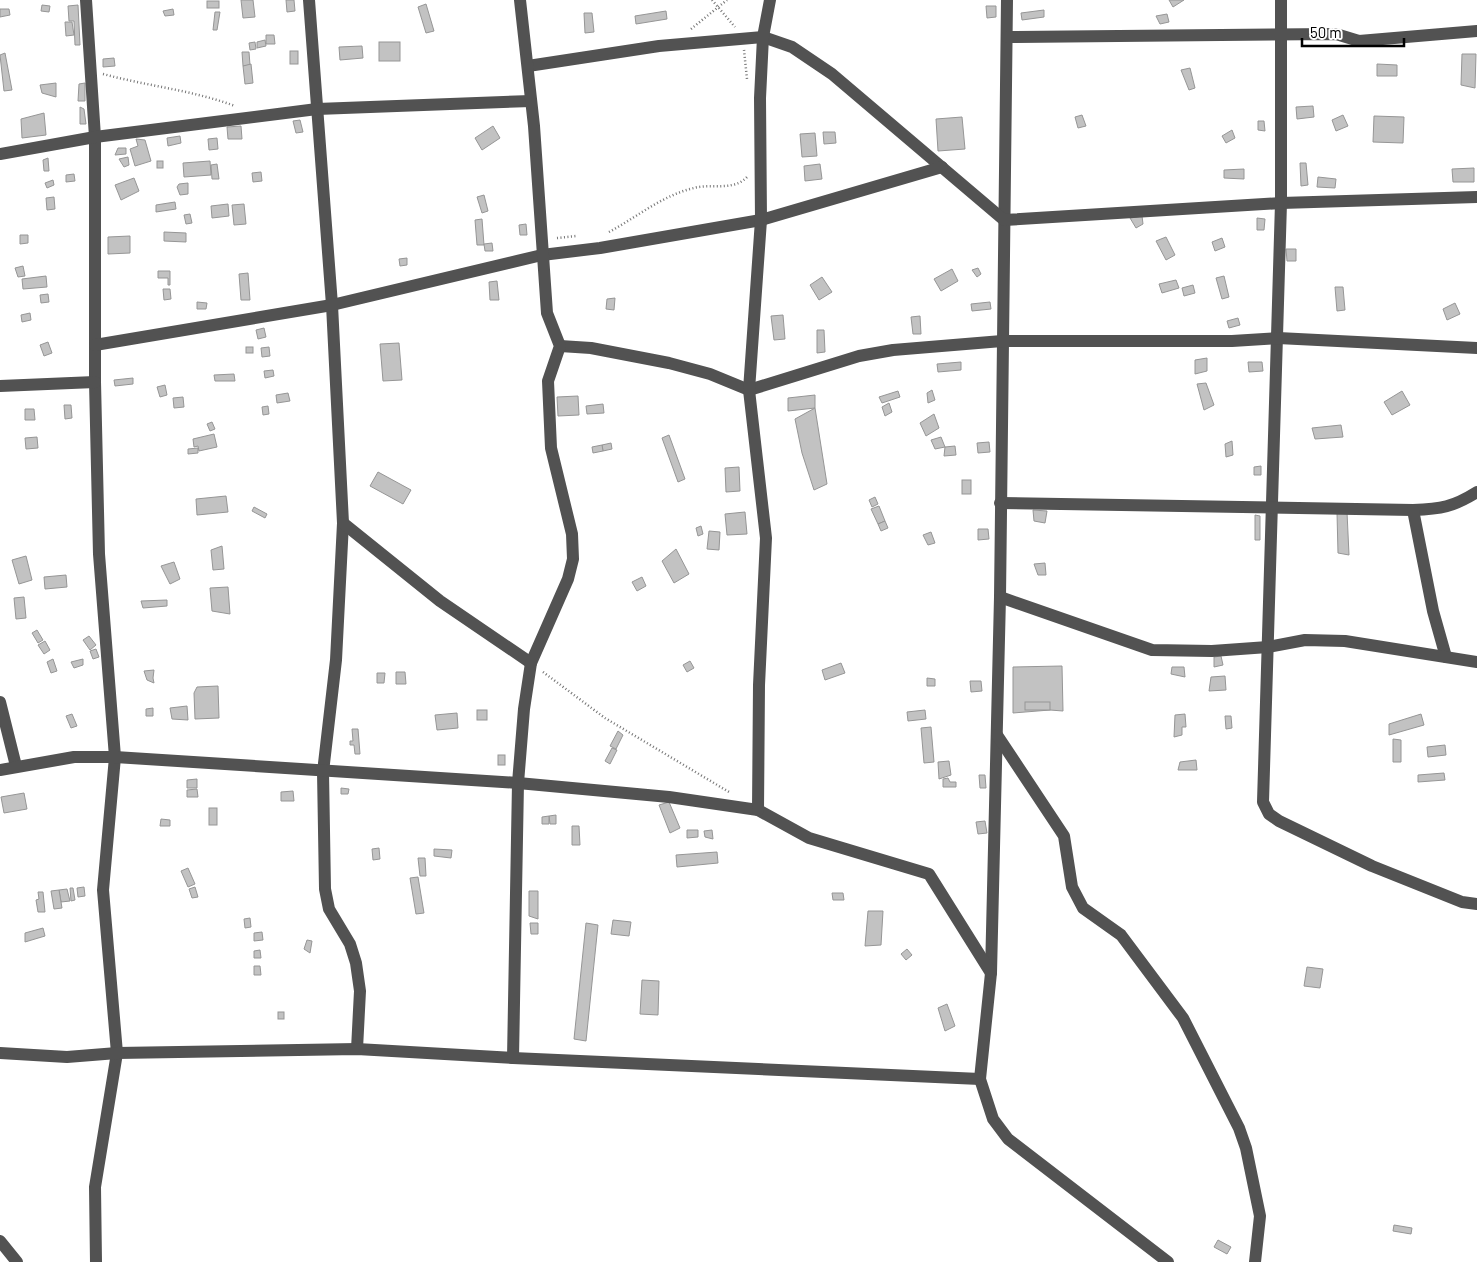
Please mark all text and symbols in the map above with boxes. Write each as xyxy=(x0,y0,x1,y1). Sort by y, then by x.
scale bar xyxy=(1302,15,1404,47)
text: 50 m xyxy=(1310,23,1342,41)

